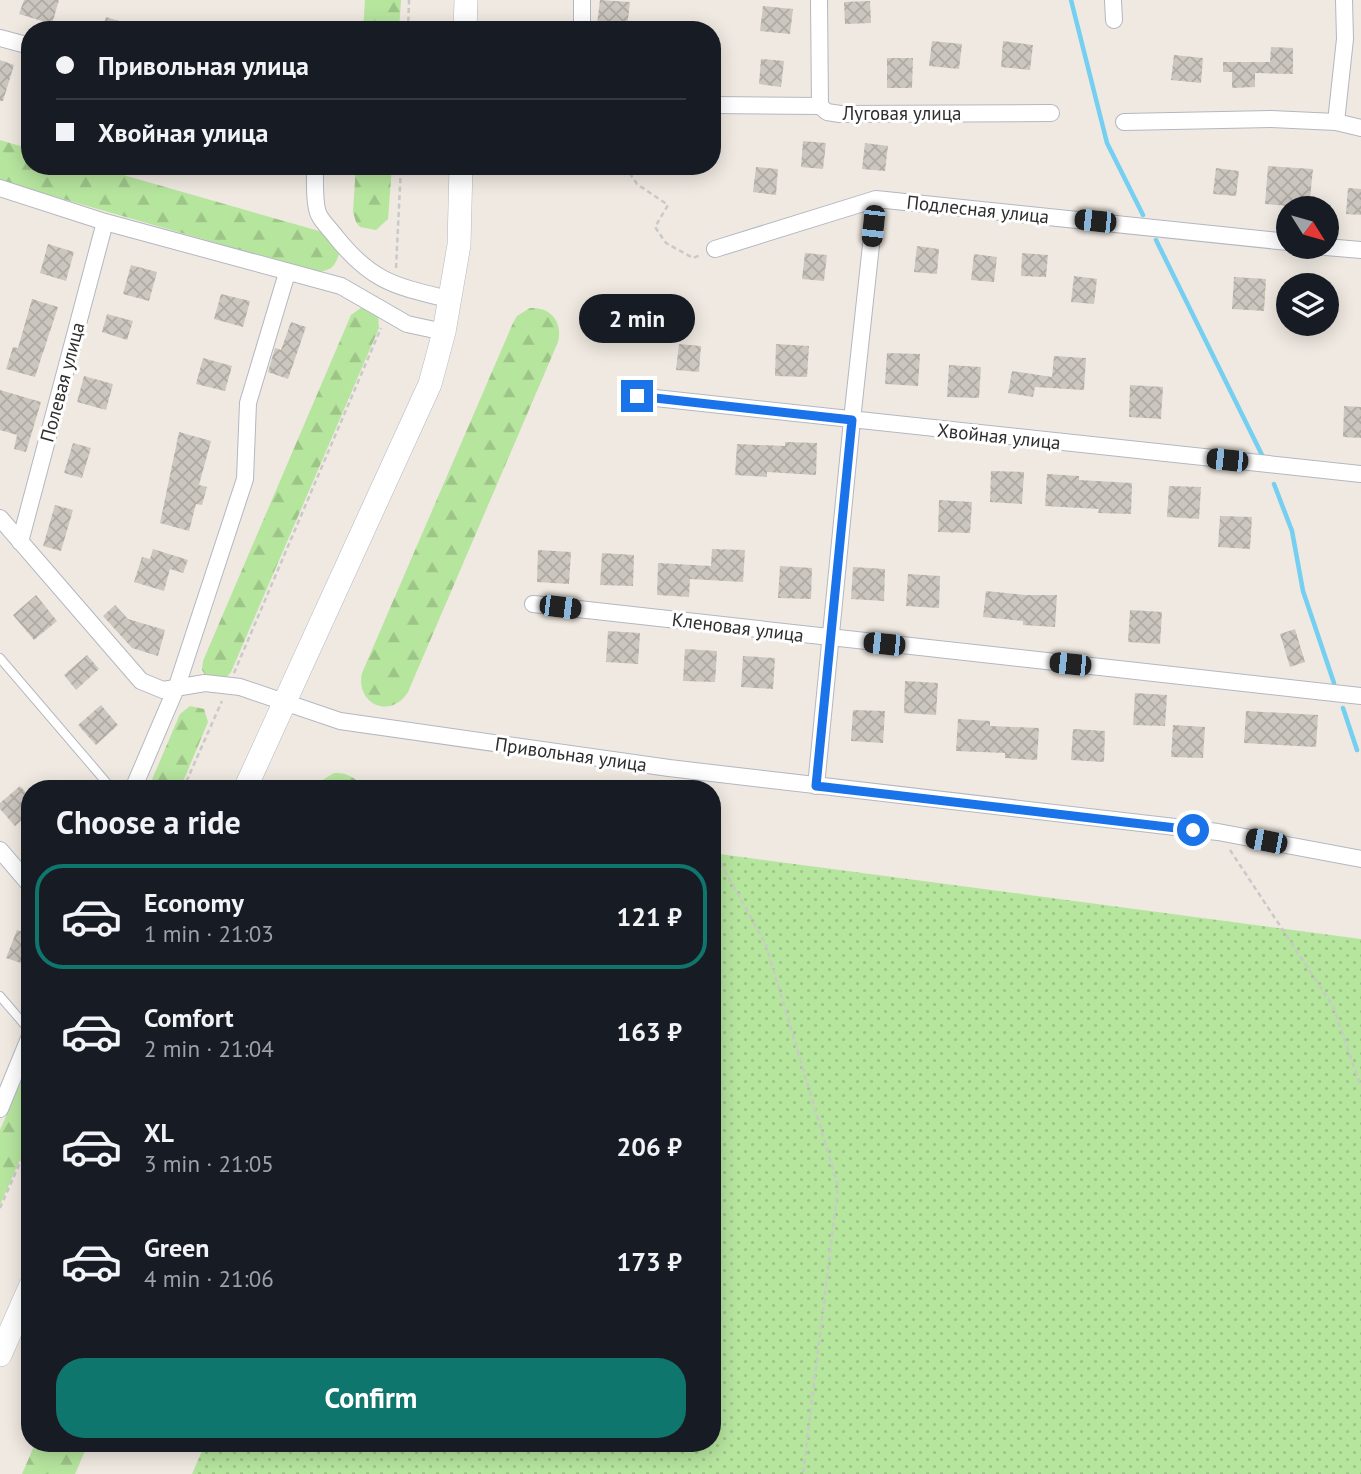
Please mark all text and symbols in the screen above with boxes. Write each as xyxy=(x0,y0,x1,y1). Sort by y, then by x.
text: Привольная улица xyxy=(98,49,309,82)
street label: Луговая улица xyxy=(842,101,961,125)
text: Хвойная улица xyxy=(98,116,268,149)
street label: Подлесная улица xyxy=(906,190,1050,228)
north arrow xyxy=(1276,196,1339,259)
map controls xyxy=(1276,196,1339,336)
car xyxy=(861,204,886,248)
car xyxy=(1074,208,1117,234)
button: layers xyxy=(1276,273,1339,336)
callout: 2 min xyxy=(579,294,695,344)
text: 2 min xyxy=(609,304,665,333)
street label: Полевая улица xyxy=(34,319,90,445)
route end xyxy=(621,380,653,412)
street label: Хвойная улица xyxy=(936,418,1062,454)
car xyxy=(1206,447,1249,473)
car xyxy=(538,594,583,620)
street label: Кленовая улица xyxy=(671,607,805,647)
car xyxy=(863,631,906,657)
car xyxy=(1049,651,1092,677)
street label: Привольная улица xyxy=(493,731,649,777)
text: Choose a ride xyxy=(56,801,241,843)
route start xyxy=(1177,814,1209,846)
car xyxy=(1244,827,1289,855)
icon: car xyxy=(60,885,123,948)
text: Economy xyxy=(144,886,244,919)
text: 121 ₽ xyxy=(616,900,682,933)
text: 1 min · 21:03 xyxy=(144,919,274,948)
icon: car xyxy=(60,1000,123,1063)
text: Comfort xyxy=(144,1001,234,1034)
text: 163 ₽ xyxy=(616,1015,682,1048)
text: 2 min · 21:04 xyxy=(144,1034,274,1063)
icon: car xyxy=(60,1115,123,1178)
text: XL xyxy=(144,1116,174,1149)
text: 206 ₽ xyxy=(616,1130,682,1163)
text: 3 min · 21:05 xyxy=(144,1149,274,1178)
icon: car xyxy=(60,1230,123,1293)
text: Green xyxy=(144,1231,209,1264)
text: 173 ₽ xyxy=(616,1245,682,1278)
text: 4 min · 21:06 xyxy=(144,1264,274,1293)
button: Confirm xyxy=(56,1358,686,1438)

